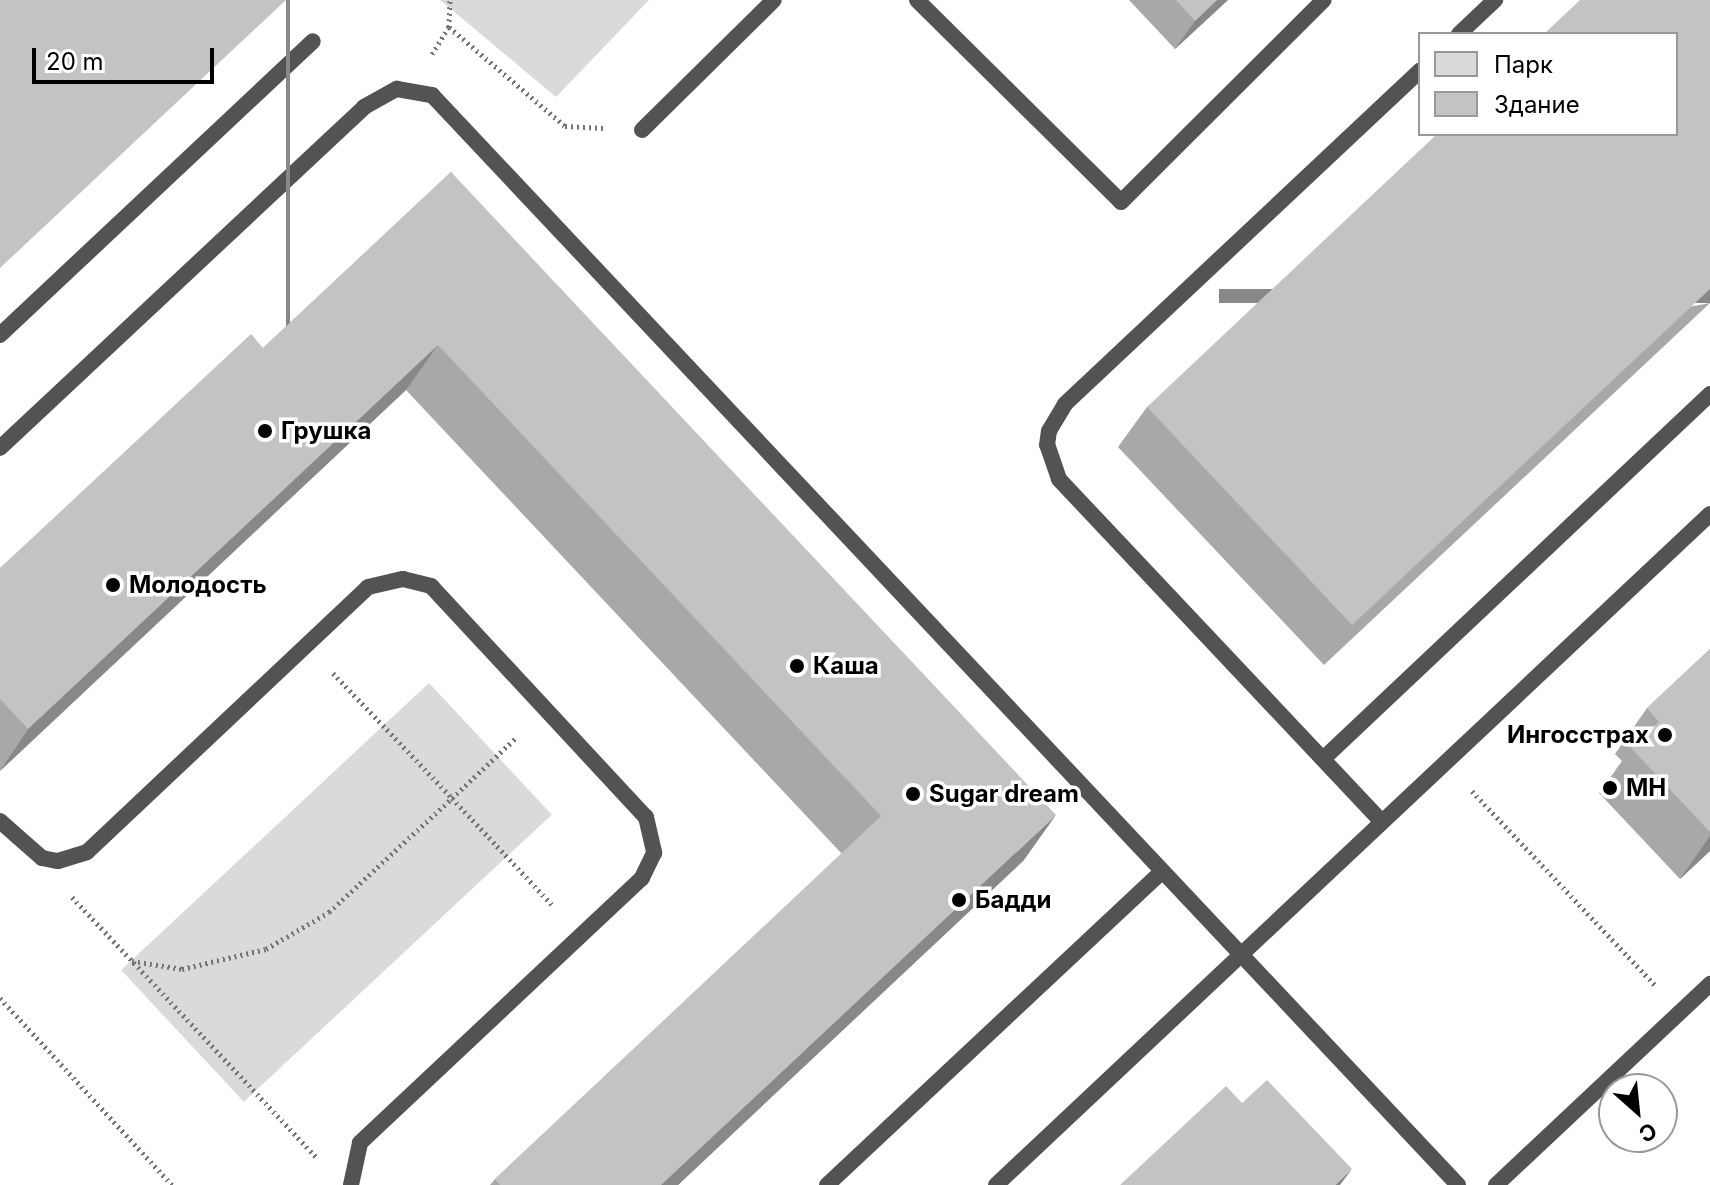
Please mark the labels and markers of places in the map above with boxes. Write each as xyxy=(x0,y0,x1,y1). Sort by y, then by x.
place label: Грушка xyxy=(281,417,371,445)
marker: Грушка xyxy=(256,422,274,440)
place label: Молодость xyxy=(129,571,267,599)
marker: Молодость xyxy=(104,576,122,594)
place label: Каша xyxy=(813,652,879,680)
marker: Каша xyxy=(788,657,806,675)
place label: Ингосстрах xyxy=(1507,721,1649,749)
marker: Ингосстрах xyxy=(1656,726,1674,744)
place label: МН xyxy=(1626,774,1666,802)
marker: МН xyxy=(1601,779,1619,797)
place label: Sugar dream xyxy=(929,780,1079,808)
marker: Sugar dream xyxy=(904,785,922,803)
place label: Бадди xyxy=(975,886,1051,914)
marker: Бадди xyxy=(950,891,968,909)

